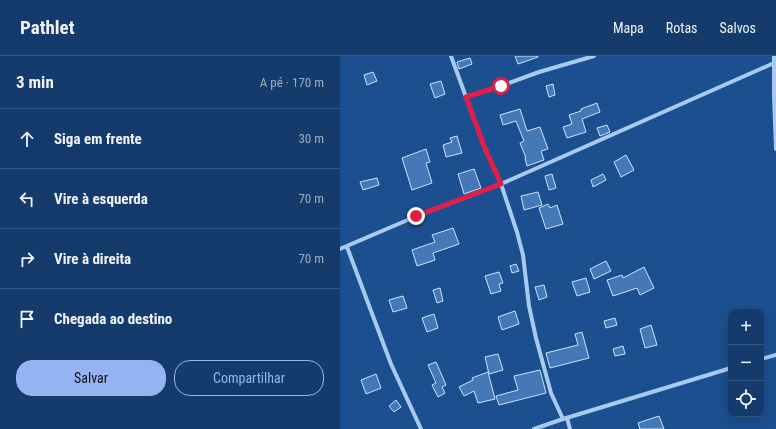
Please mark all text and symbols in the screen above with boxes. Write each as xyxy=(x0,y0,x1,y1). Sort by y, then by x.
text: Pathlet xyxy=(20,16,75,39)
text: Mapa xyxy=(613,20,644,36)
text: Rotas xyxy=(666,20,698,36)
text: Salvos xyxy=(720,20,756,36)
text: 3 min xyxy=(16,72,54,92)
text: A pé · 170 m xyxy=(260,75,324,90)
route start xyxy=(492,77,510,95)
icon: ahead xyxy=(16,128,38,150)
text: Siga em frente xyxy=(54,130,142,148)
text: 30 m xyxy=(298,131,324,146)
icon: left xyxy=(16,188,38,210)
text: Vire à esquerda xyxy=(54,190,148,208)
text: 70 m xyxy=(298,191,324,206)
route end xyxy=(407,207,425,225)
icon: right xyxy=(16,248,38,270)
text: Vire à direita xyxy=(54,250,131,268)
text: 70 m xyxy=(298,251,324,266)
icon: arrive xyxy=(16,308,38,330)
map controls xyxy=(728,309,764,417)
button: + xyxy=(728,309,764,345)
text: Chegada ao destino xyxy=(54,310,172,328)
button: − xyxy=(728,345,764,381)
button: Salvar xyxy=(16,360,166,396)
button: Compartilhar xyxy=(174,360,324,396)
button: locate xyxy=(728,381,764,417)

